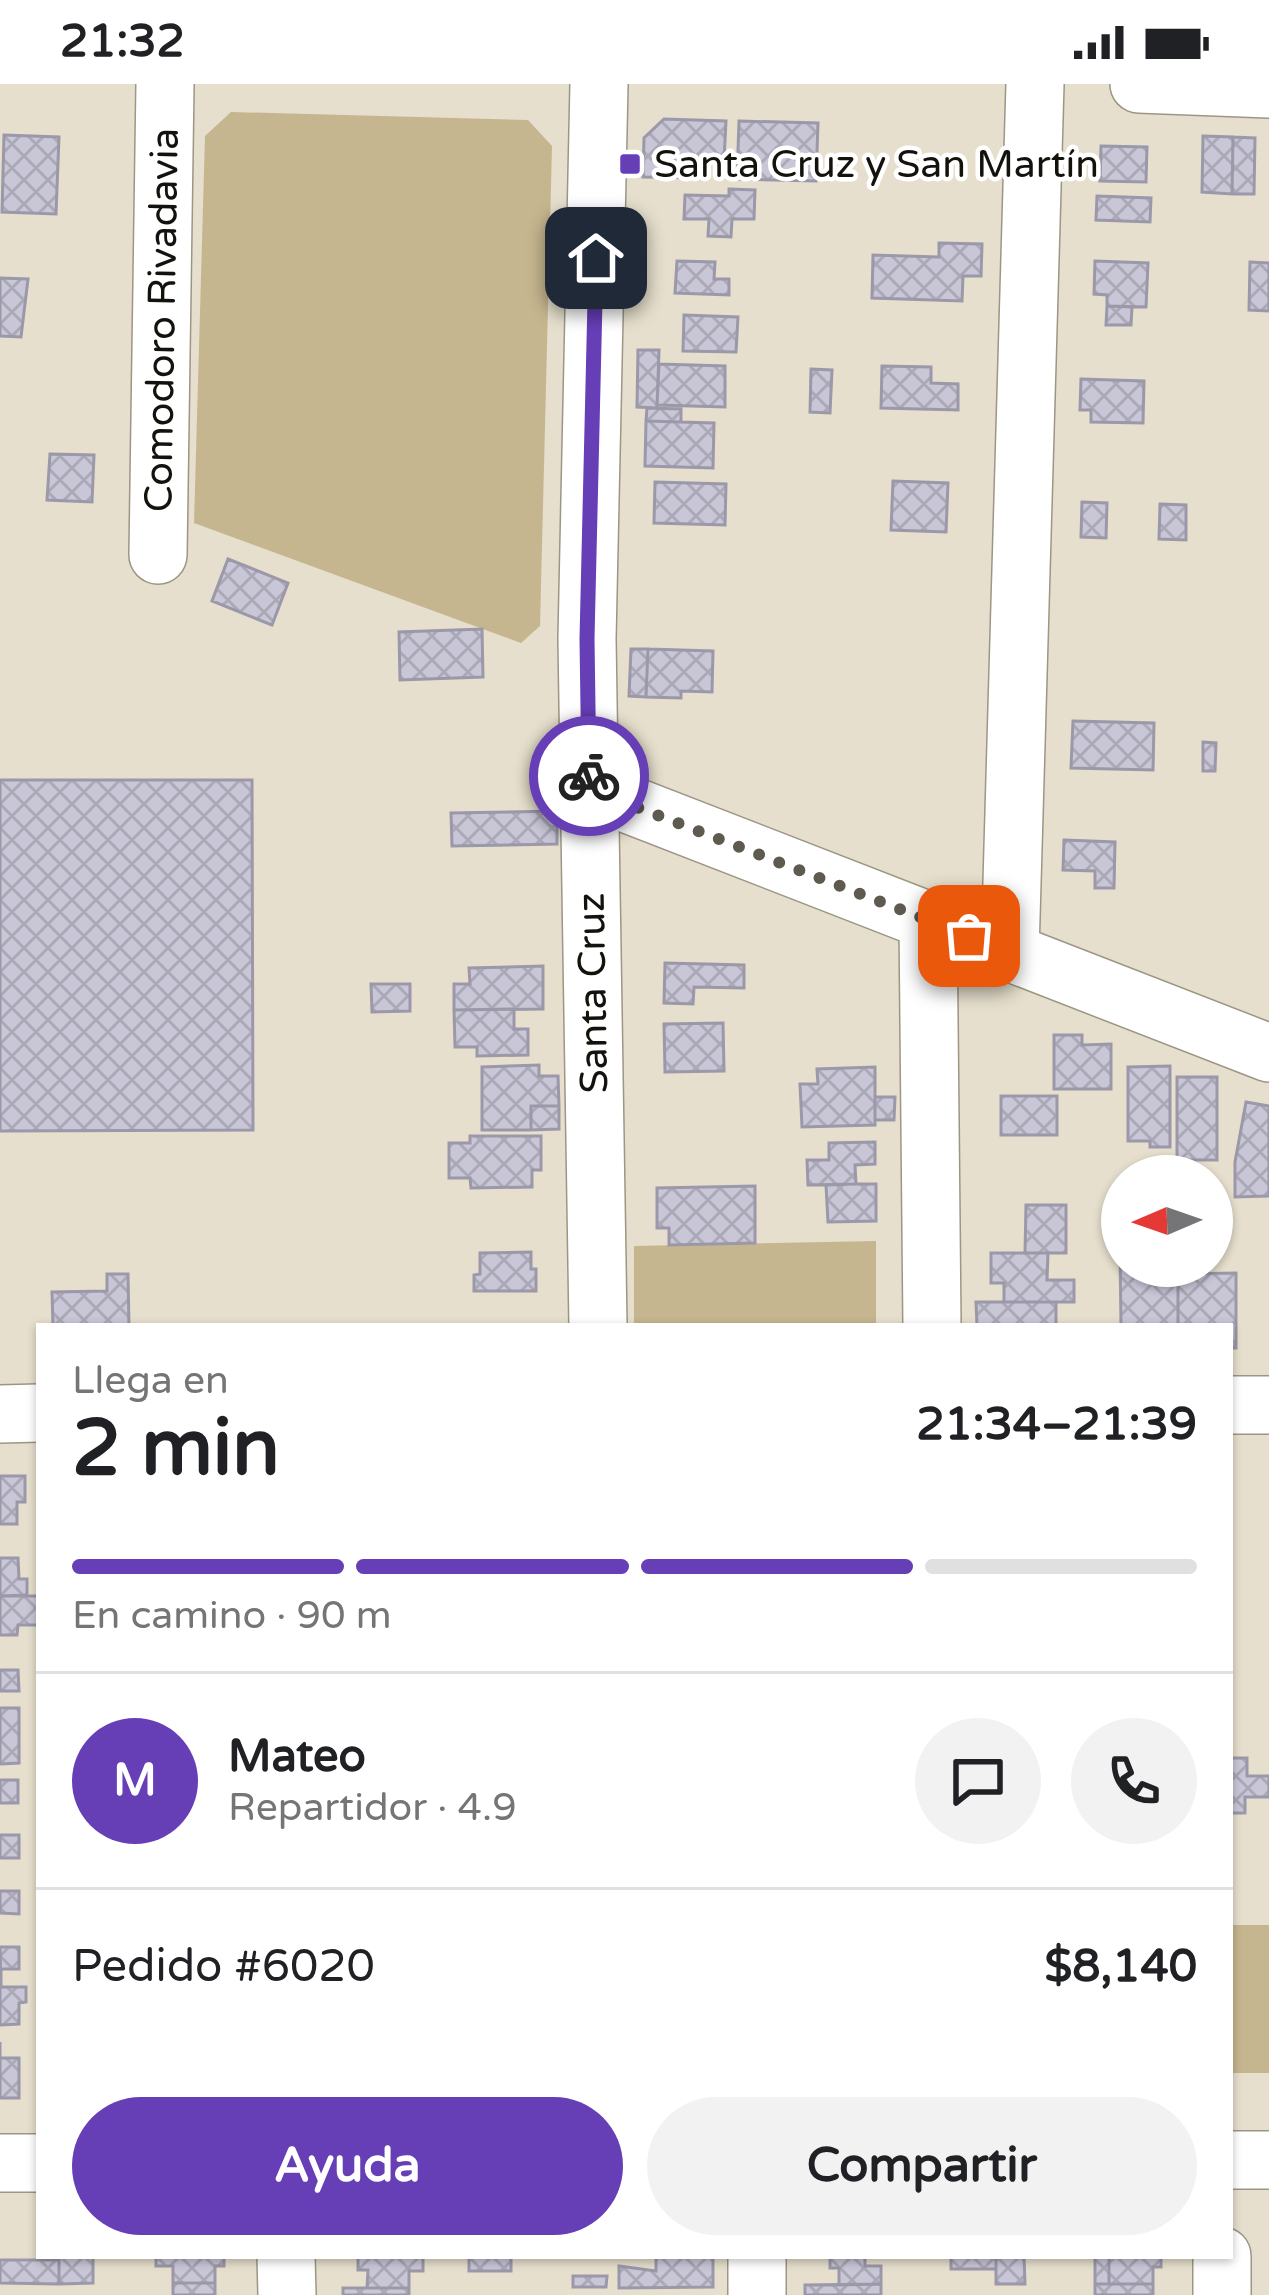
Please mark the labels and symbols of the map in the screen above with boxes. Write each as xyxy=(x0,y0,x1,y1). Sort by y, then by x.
street label: Comodoro Rivadavia xyxy=(135,127,189,513)
place label: Santa Cruz y San Martín xyxy=(654,141,1099,188)
marker: Santa Cruz y San Martín xyxy=(617,151,643,177)
pin xyxy=(545,207,647,309)
courier xyxy=(529,716,649,836)
pin xyxy=(918,885,1020,987)
street label: Santa Cruz xyxy=(568,892,618,1094)
north arrow xyxy=(1101,1155,1233,1287)

